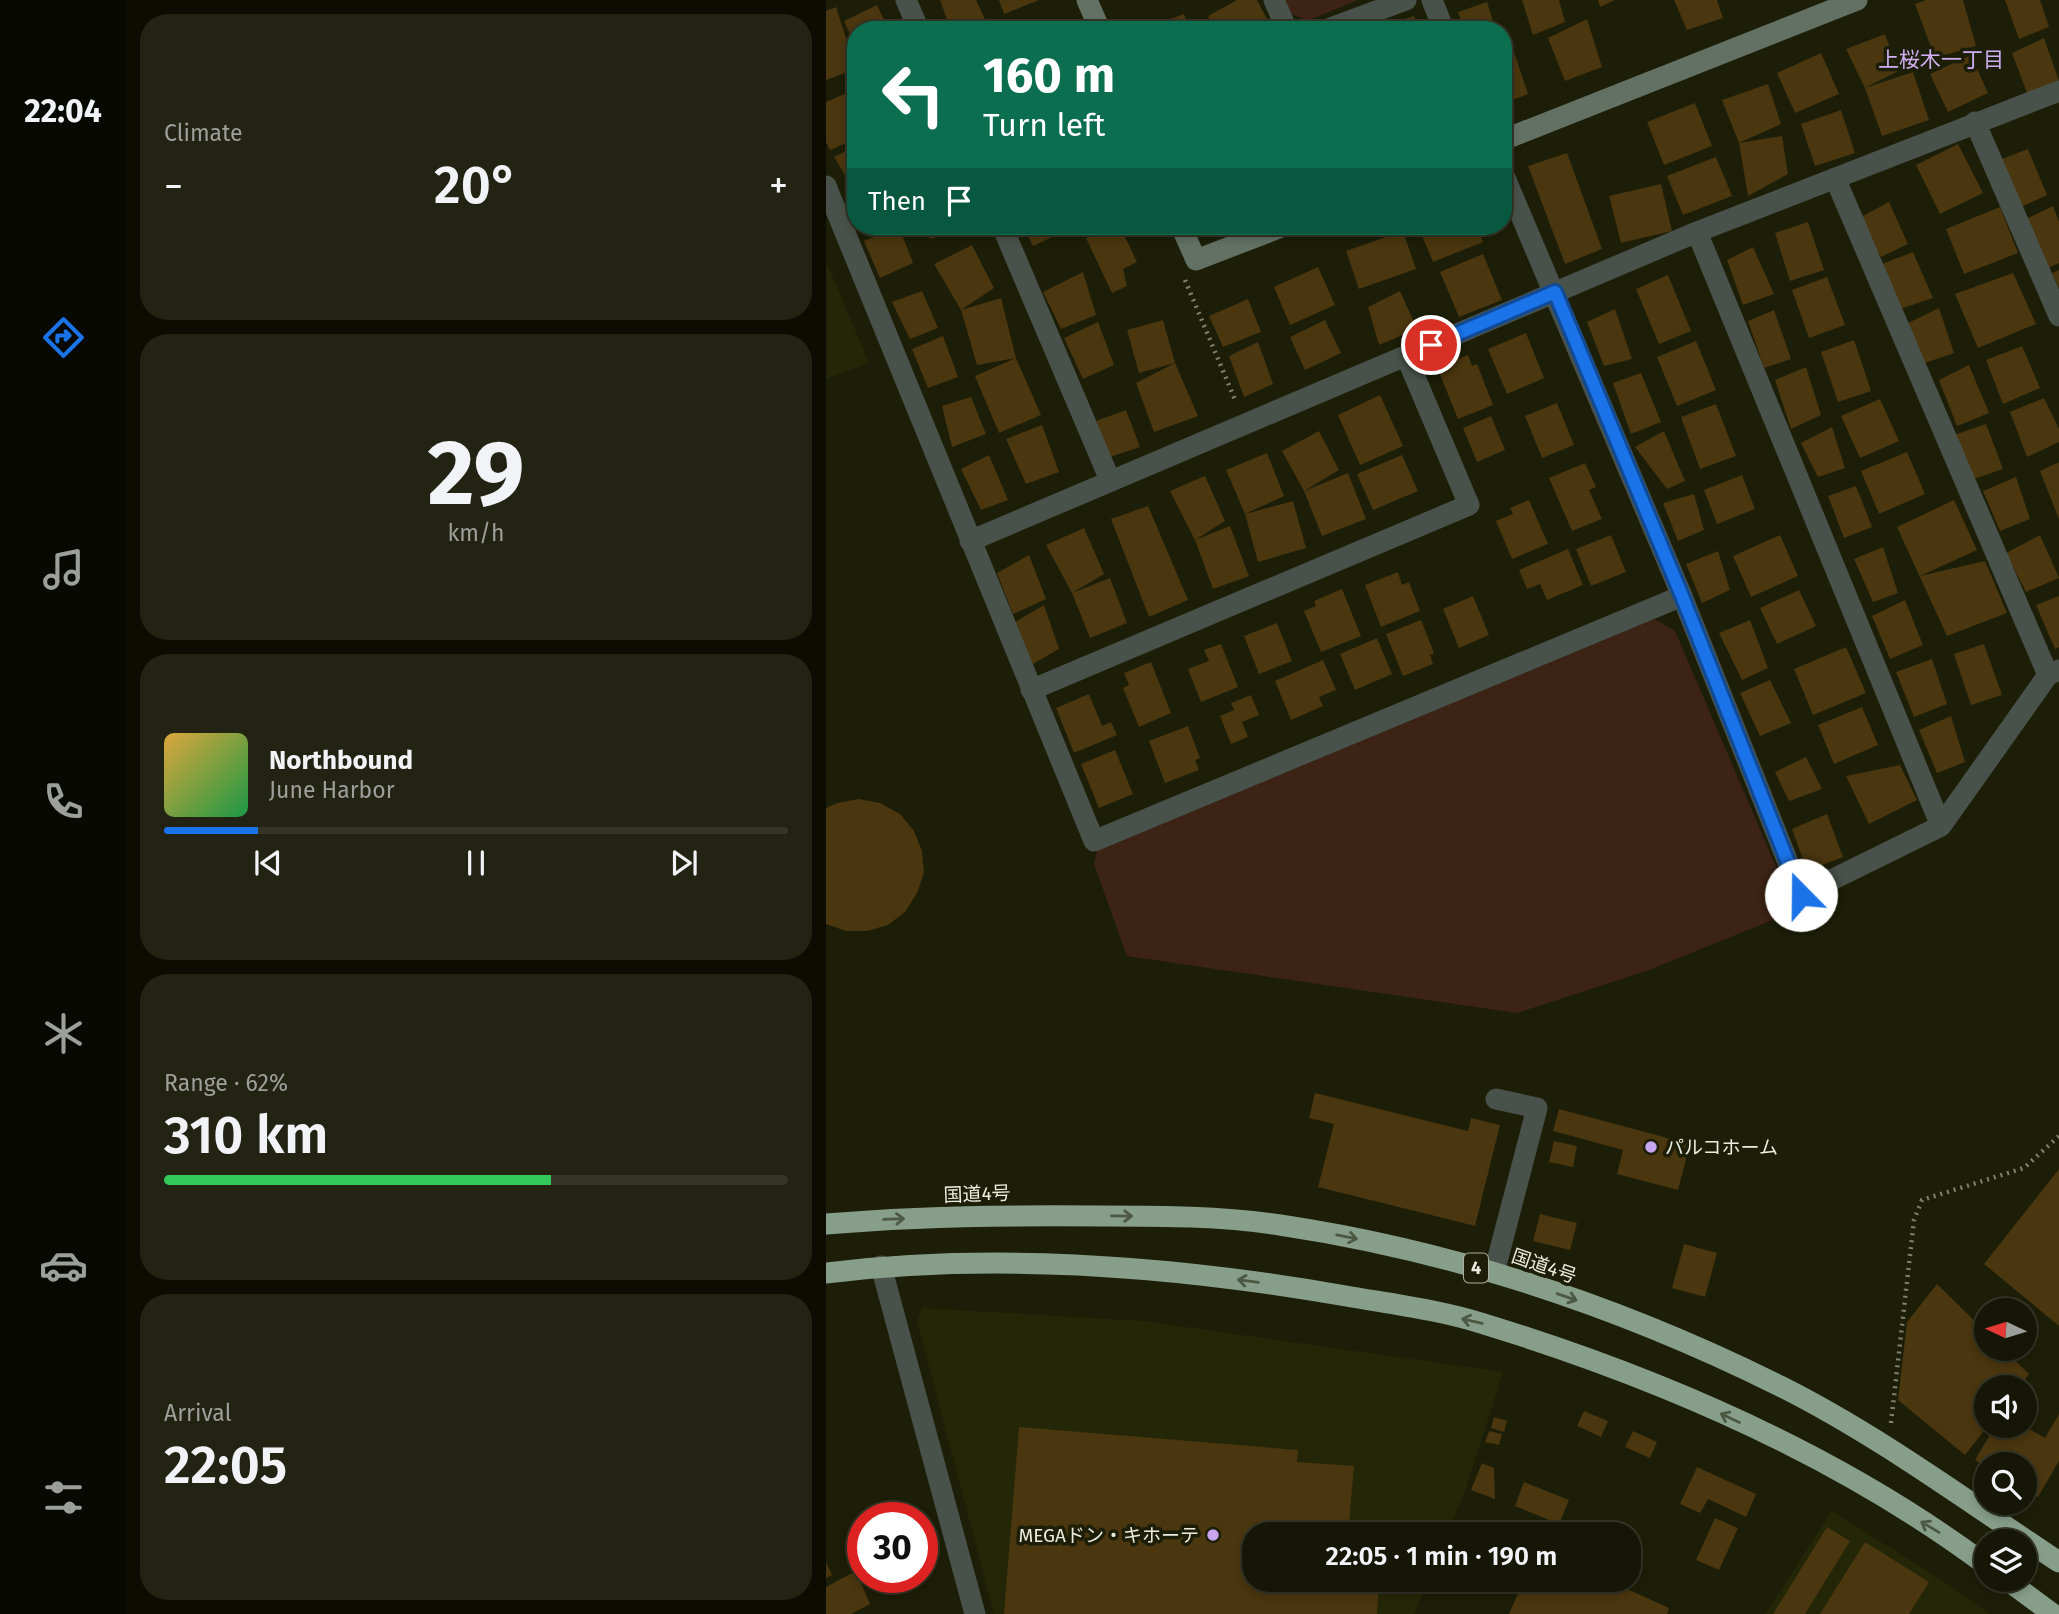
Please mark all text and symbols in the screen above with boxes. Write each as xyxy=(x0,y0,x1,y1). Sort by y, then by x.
text: 160 m xyxy=(983,46,1115,105)
district label: 上桜木一丁目 xyxy=(1878,47,2004,73)
icon: left xyxy=(868,49,959,140)
text: 22:04 xyxy=(24,92,102,130)
text: Turn left xyxy=(983,106,1105,144)
text: Climate xyxy=(164,119,243,147)
text: 20° xyxy=(434,154,518,217)
text: − xyxy=(164,163,183,209)
text: + xyxy=(769,163,788,209)
icon: arrive xyxy=(940,182,978,220)
text: Then xyxy=(868,186,926,217)
icon: directions xyxy=(39,313,88,362)
pin xyxy=(1401,315,1461,375)
icon: arrive xyxy=(1412,326,1450,364)
text: 29 xyxy=(427,419,525,528)
text: km/h xyxy=(448,519,504,547)
icon: music xyxy=(39,545,88,594)
text: Northbound xyxy=(269,745,413,776)
text: June Harbor xyxy=(269,776,395,804)
icon: phone xyxy=(39,777,88,826)
icon: previous xyxy=(249,844,287,882)
icon: pause xyxy=(457,844,495,882)
icon: next xyxy=(665,844,703,882)
position arrow xyxy=(1764,858,1838,932)
icon: climate xyxy=(39,1009,88,1058)
text: Range · 62% xyxy=(164,1069,288,1097)
text: 310 km xyxy=(164,1104,328,1167)
place label: パルコホーム xyxy=(1665,1136,1778,1159)
marker: パルコホーム xyxy=(1643,1139,1659,1155)
street label: 国道4号 xyxy=(943,1181,1011,1207)
one-way arrow xyxy=(1110,1209,1133,1223)
one-way arrow xyxy=(882,1212,905,1226)
one-way arrow xyxy=(1336,1231,1358,1245)
icon: car xyxy=(39,1241,88,1290)
street label: 国道4号 xyxy=(1509,1244,1579,1288)
road number: 4 xyxy=(1464,1254,1488,1282)
one-way arrow xyxy=(1237,1274,1260,1287)
one-way arrow xyxy=(1555,1292,1577,1304)
north arrow xyxy=(1974,1298,2037,1362)
map controls xyxy=(1974,1298,2037,1592)
one-way arrow xyxy=(1461,1314,1483,1327)
button: sound xyxy=(1974,1375,2037,1438)
text: Arrival xyxy=(164,1399,231,1427)
one-way arrow xyxy=(1720,1411,1741,1425)
text: 22:05 xyxy=(164,1434,287,1497)
button: search xyxy=(1974,1452,2037,1515)
icon: filters xyxy=(39,1473,88,1522)
speed limit sign: 30 xyxy=(847,1502,938,1593)
one-way arrow xyxy=(1920,1519,1940,1533)
place label: MEGAドン・キホーテ xyxy=(1018,1524,1199,1547)
marker: MEGAドン・キホーテ xyxy=(1205,1527,1221,1543)
button: layers xyxy=(1974,1529,2037,1592)
text: 22:05 · 1 min · 190 m xyxy=(1326,1541,1557,1572)

